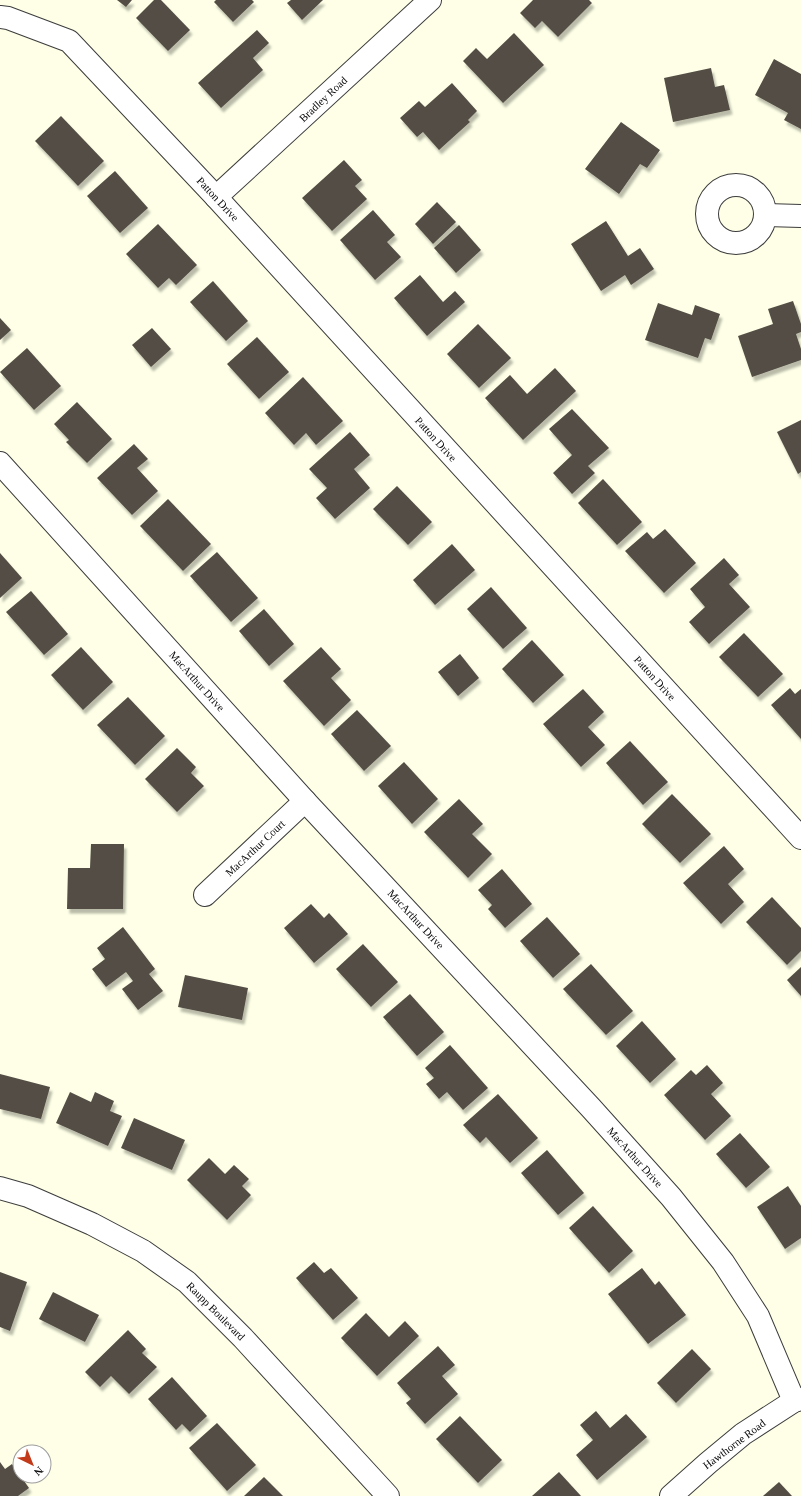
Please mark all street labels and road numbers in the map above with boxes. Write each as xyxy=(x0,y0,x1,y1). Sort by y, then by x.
street label: Bradley Road xyxy=(297,74,350,124)
street label: Patton Drive xyxy=(195,174,242,224)
street label: Patton Drive xyxy=(413,414,459,464)
street label: MacArthur Drive xyxy=(167,648,227,714)
street label: Patton Drive xyxy=(632,653,678,703)
street label: MacArthur Court xyxy=(223,817,287,879)
street label: MacArthur Drive xyxy=(385,887,447,951)
street label: MacArthur Drive xyxy=(605,1124,665,1190)
street label: Raupp Boulevard xyxy=(184,1279,248,1343)
street label: Hawthorne Road xyxy=(701,1416,768,1471)

